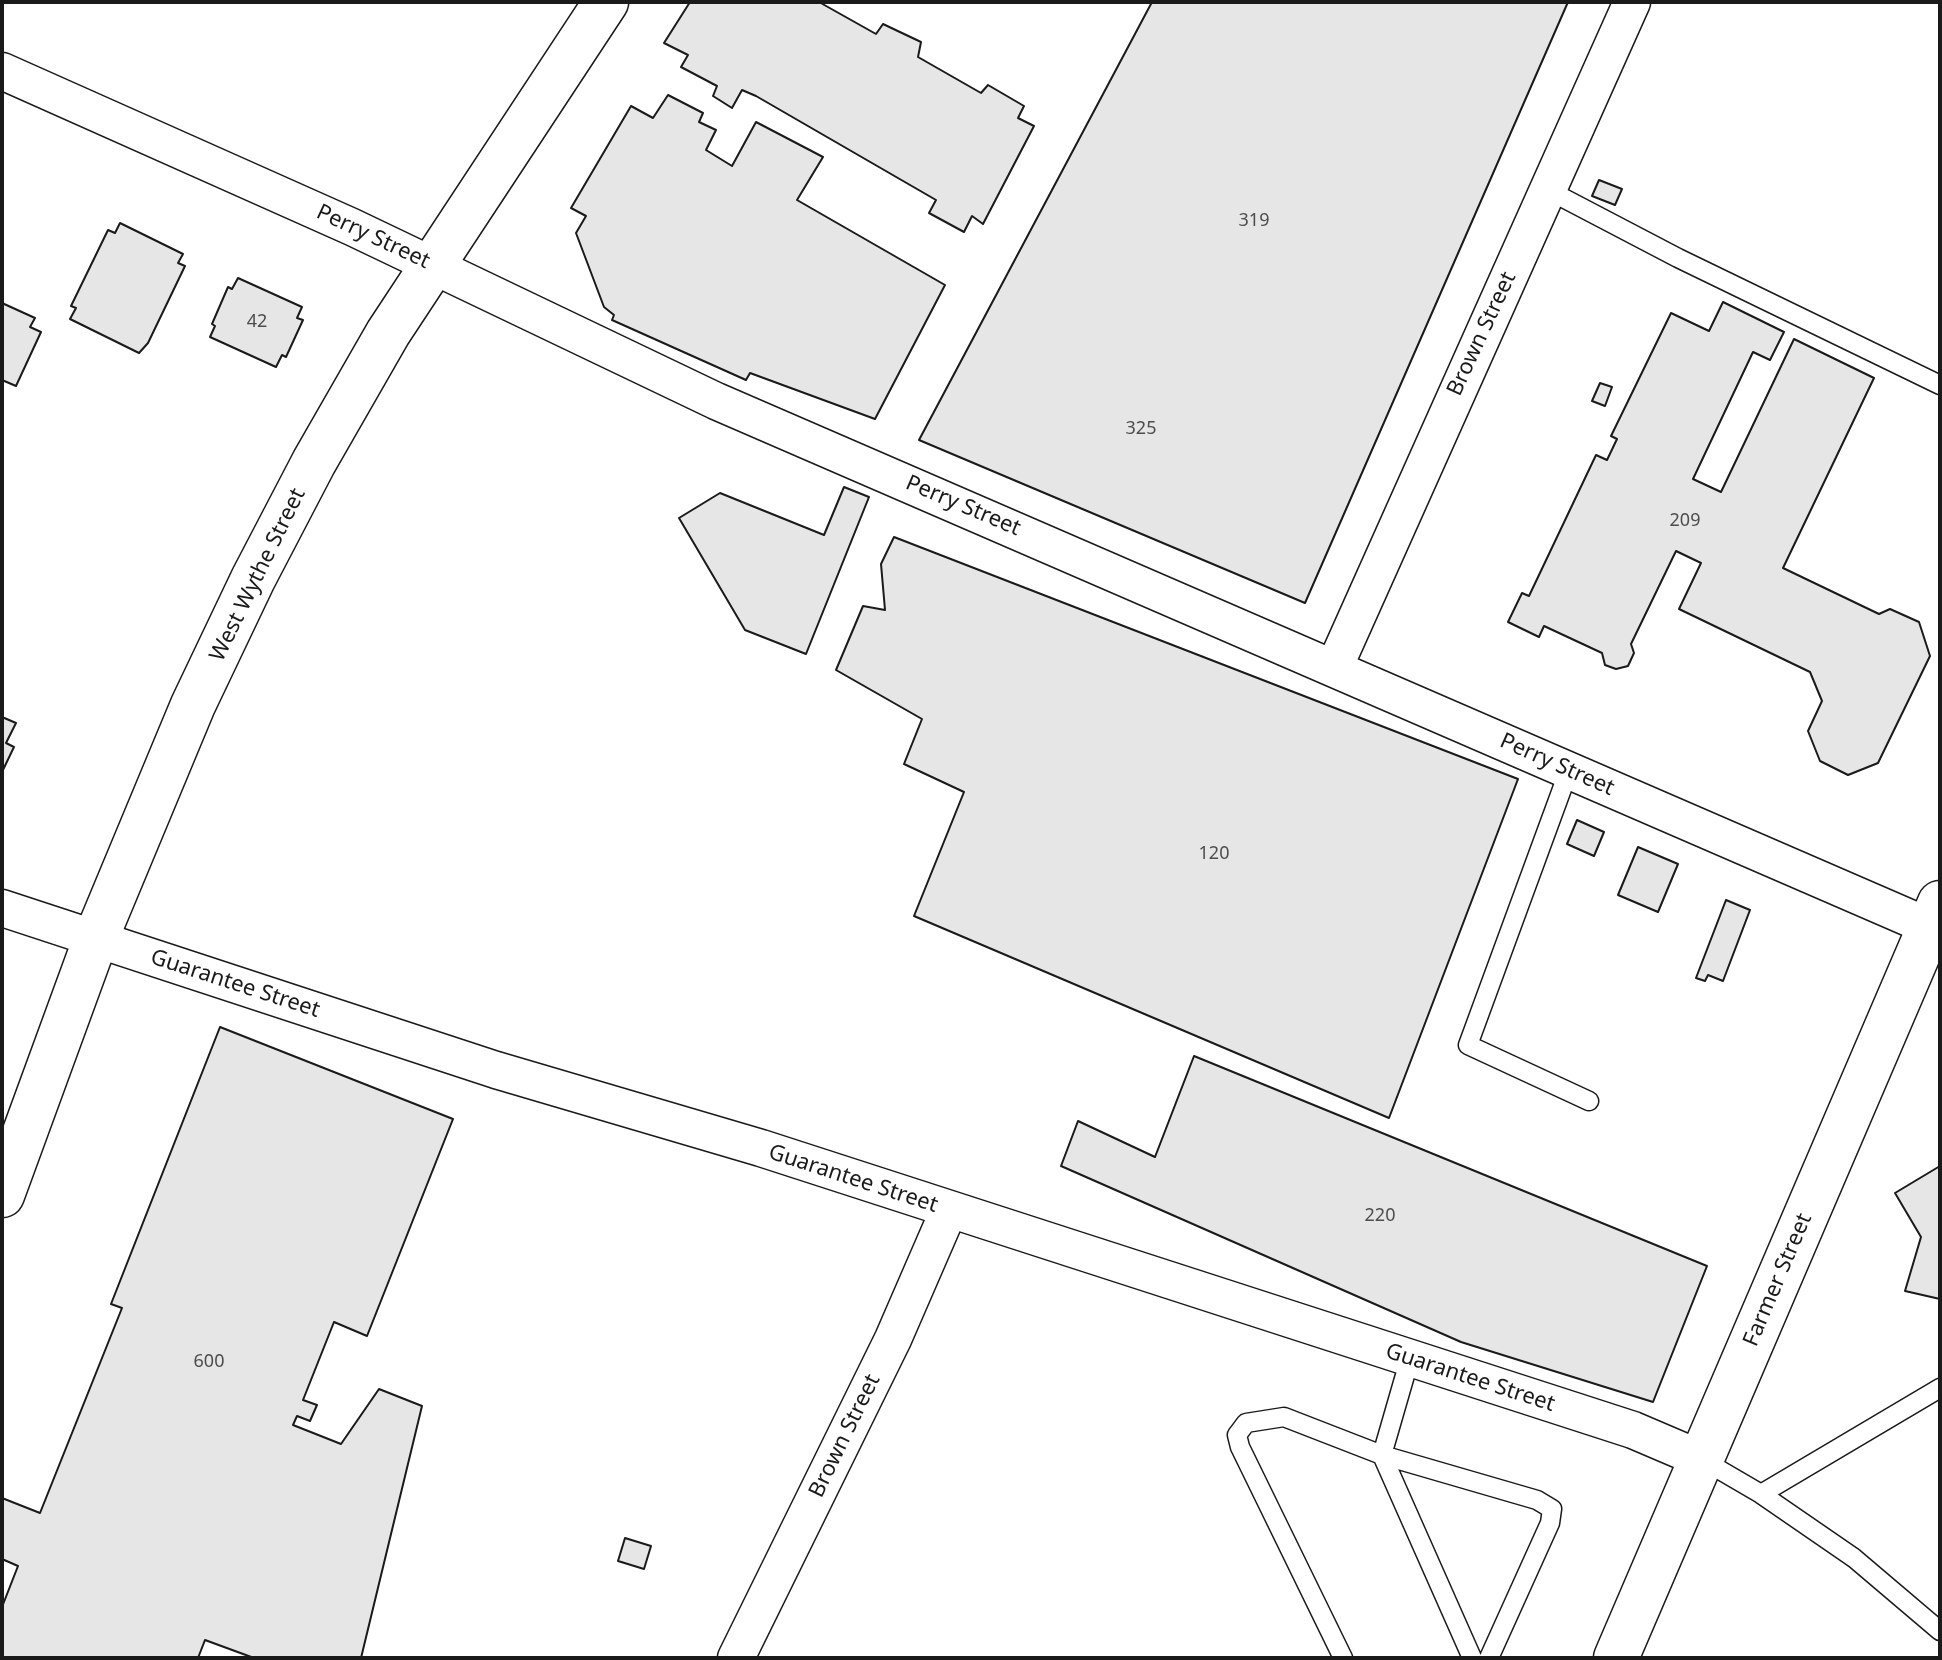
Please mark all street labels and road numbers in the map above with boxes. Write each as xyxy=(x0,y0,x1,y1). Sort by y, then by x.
street label: Perry Street xyxy=(312,199,434,275)
street label: Brown Street xyxy=(1442,268,1522,400)
street label: Perry Street xyxy=(902,470,1024,542)
street label: West Wythe Street xyxy=(205,484,311,666)
street label: Perry Street xyxy=(1496,728,1618,802)
street label: Guarantee Street xyxy=(147,944,323,1024)
street label: Guarantee Street xyxy=(765,1139,941,1219)
street label: Farmer Street xyxy=(1738,1209,1818,1351)
street label: Guarantee Street xyxy=(1382,1338,1558,1418)
street label: Brown Street xyxy=(804,1370,886,1502)

